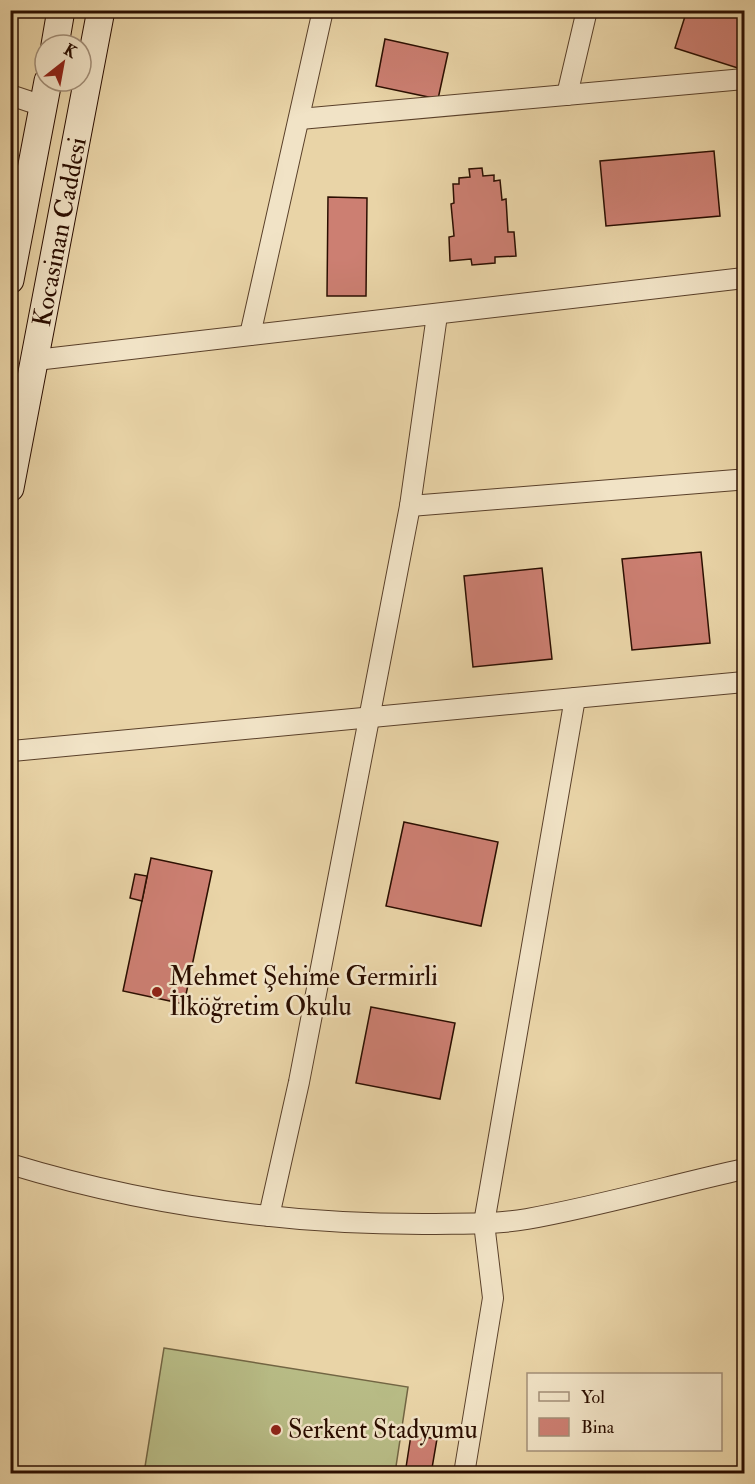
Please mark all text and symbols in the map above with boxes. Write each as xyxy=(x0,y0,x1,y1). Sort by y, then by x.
north arrow xyxy=(33,33,93,93)
text: K xyxy=(60,40,81,63)
street label: Kocasinan Caddesi xyxy=(26,135,94,329)
place label: Mehmet Şehime Germirli İlköğretim Okulu xyxy=(169,961,438,1023)
marker: Mehmet Şehime Germirli İlköğretim Okulu xyxy=(150,985,164,999)
legend xyxy=(527,1373,722,1451)
text: Yol xyxy=(581,1386,605,1409)
place label: Serkent Stadyumu xyxy=(288,1414,478,1446)
text: Bina xyxy=(581,1416,615,1439)
marker: Serkent Stadyumu xyxy=(269,1423,283,1437)

